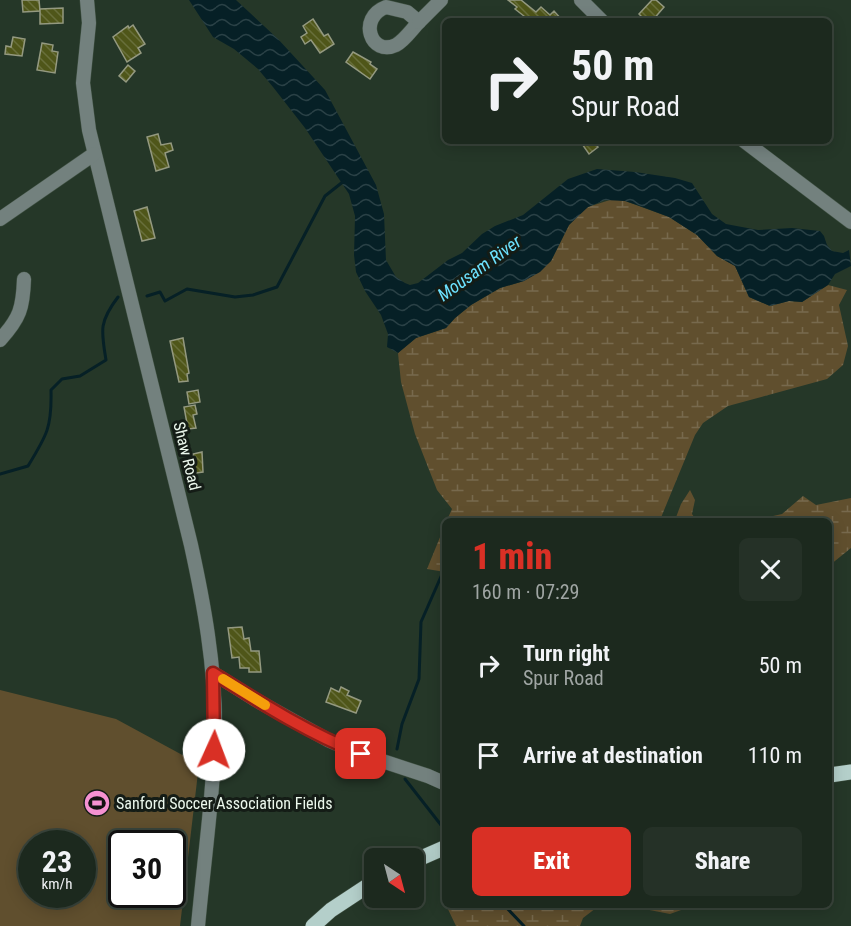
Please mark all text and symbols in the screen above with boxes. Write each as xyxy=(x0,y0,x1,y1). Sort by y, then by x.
text: 50 m xyxy=(571,41,654,90)
icon: right xyxy=(472,42,550,120)
text: Spur Road xyxy=(571,91,680,123)
water label: Mousam River xyxy=(433,230,525,305)
street label: Shaw Road xyxy=(169,420,205,492)
text: 1 min xyxy=(472,536,552,578)
button: close xyxy=(739,538,802,601)
text: 160 m · 07:29 xyxy=(472,580,579,604)
text: Turn right xyxy=(523,641,610,666)
icon: right xyxy=(472,649,505,682)
text: 50 m xyxy=(759,653,802,678)
text: Spur Road xyxy=(523,666,604,690)
position arrow xyxy=(182,718,246,782)
pin xyxy=(335,728,386,779)
icon: arrive xyxy=(344,737,377,770)
icon: arrive xyxy=(472,739,505,772)
text: Arrive at destination xyxy=(523,743,703,768)
text: 110 m xyxy=(748,743,802,768)
sports icon: Sanford Soccer Association Fields xyxy=(82,788,112,818)
place label: Sanford Soccer Association Fields xyxy=(116,794,333,813)
button: Exit xyxy=(472,827,631,896)
button: Share xyxy=(643,827,802,896)
speed limit sign: 30 xyxy=(108,830,186,908)
text: 23 xyxy=(42,844,72,879)
north arrow xyxy=(364,848,424,908)
map controls xyxy=(364,848,424,908)
text: km/h xyxy=(42,875,72,893)

